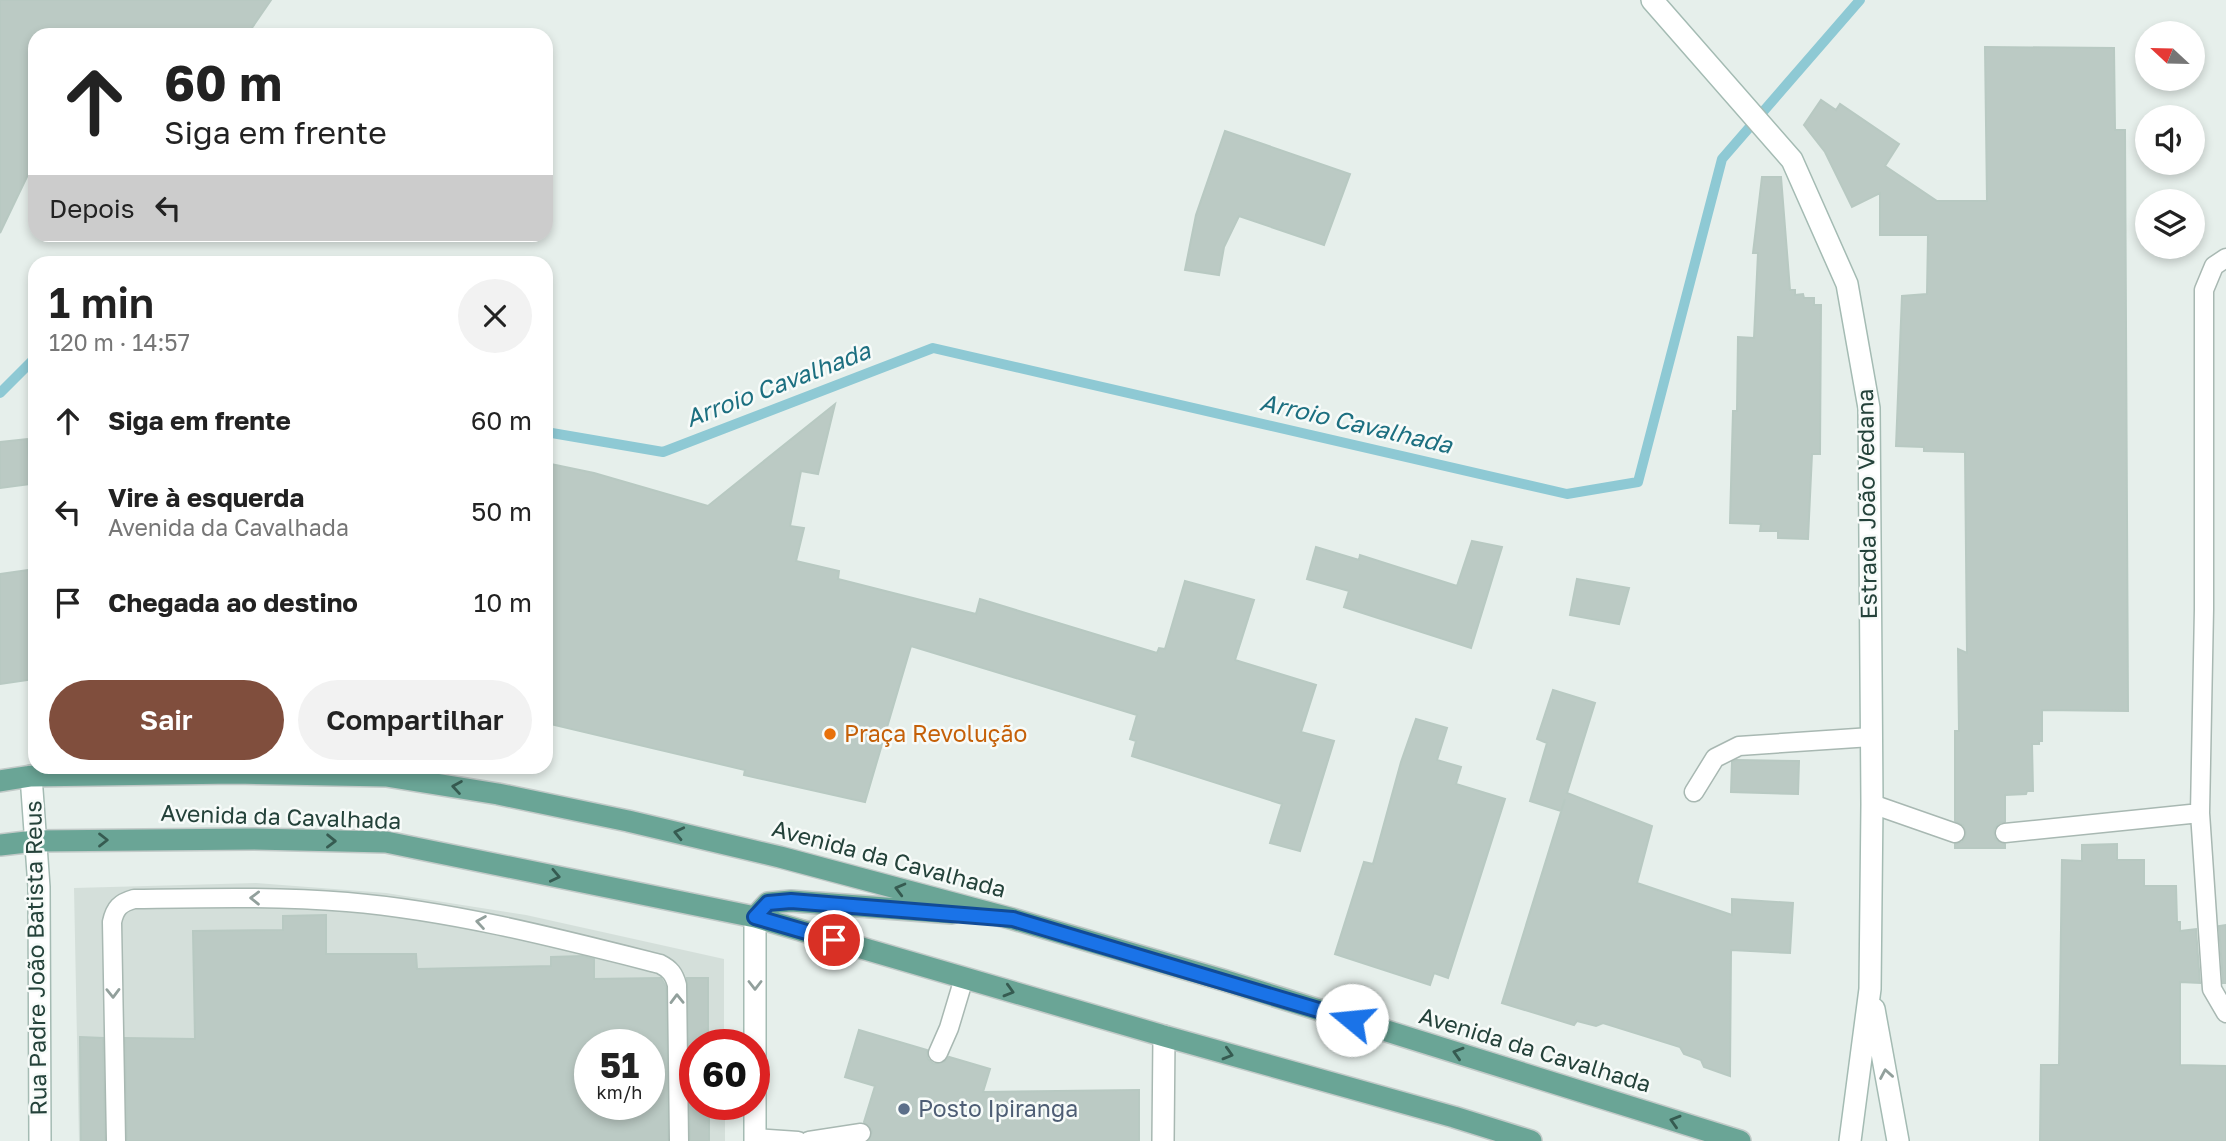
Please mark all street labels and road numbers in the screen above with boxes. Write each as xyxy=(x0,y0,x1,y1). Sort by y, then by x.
street label: Estrada João Vedana xyxy=(1850,388,1882,620)
street label: Avenida da Cavalhada xyxy=(160,798,402,834)
street label: Rua Padre João Batista Reus xyxy=(18,800,52,1116)
street label: Avenida da Cavalhada xyxy=(769,813,1009,903)
street label: Avenida da Cavalhada xyxy=(1416,1000,1655,1098)

